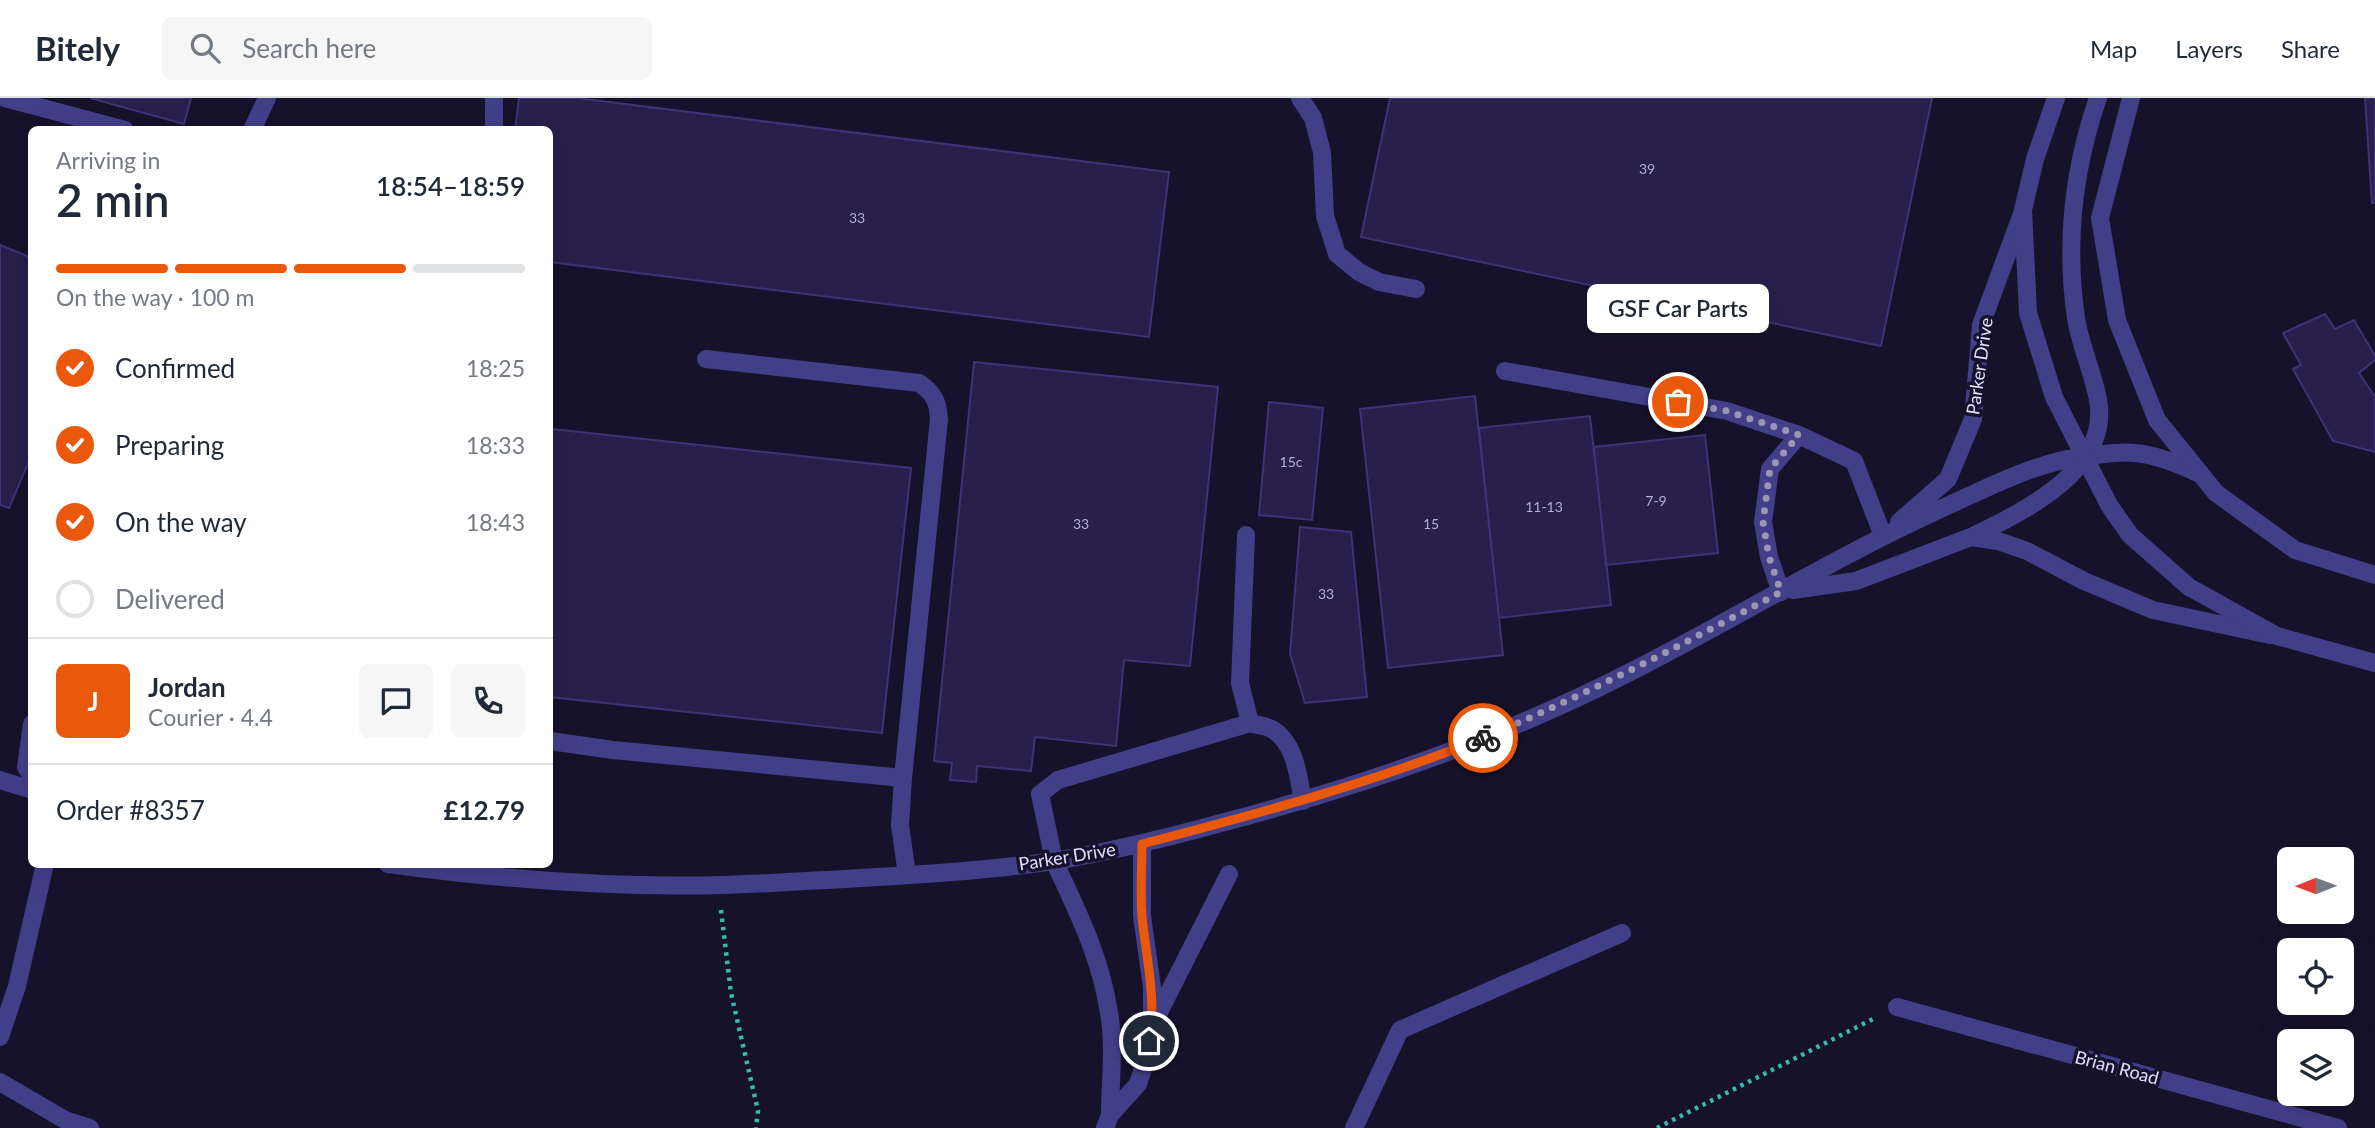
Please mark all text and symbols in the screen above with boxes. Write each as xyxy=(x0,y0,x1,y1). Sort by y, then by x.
search box xyxy=(162,17,652,80)
text: Bitely xyxy=(35,28,120,68)
icon: search xyxy=(186,29,224,67)
text: Search here xyxy=(242,32,376,64)
text: Map xyxy=(2090,34,2137,63)
text: Layers xyxy=(2175,34,2243,63)
text: Share xyxy=(2281,34,2340,63)
text: Arriving in xyxy=(56,146,160,174)
house number: 39 xyxy=(1639,160,1655,177)
text: 18:54–18:59 xyxy=(376,170,525,202)
text: 2 min xyxy=(56,172,170,227)
house number: 33 xyxy=(849,209,865,226)
text: On the way · 100 m xyxy=(56,283,255,311)
callout: GSF Car Parts xyxy=(1587,283,1769,332)
text: GSF Car Parts xyxy=(1608,294,1748,322)
street label: Parker Drive xyxy=(1961,316,1997,416)
icon: check xyxy=(56,349,94,387)
text: Confirmed xyxy=(115,352,235,384)
text: 18:25 xyxy=(466,354,525,382)
pin xyxy=(1648,372,1708,432)
icon: bag xyxy=(1659,383,1697,421)
icon: check xyxy=(56,426,94,464)
text: Preparing xyxy=(115,429,224,461)
text: 18:33 xyxy=(466,431,525,459)
house number: 15c xyxy=(1280,453,1303,470)
house number: 7-9 xyxy=(1645,492,1667,509)
house number: 11-13 xyxy=(1525,498,1563,515)
icon: check xyxy=(56,503,94,541)
text: On the way xyxy=(115,506,247,538)
text: 18:43 xyxy=(466,508,525,536)
house number: 33 xyxy=(1073,515,1089,532)
house number: 15 xyxy=(1423,515,1439,532)
text: Delivered xyxy=(115,583,225,615)
house number: 33 xyxy=(1318,585,1334,602)
button: chat xyxy=(359,664,433,738)
button: phone xyxy=(451,664,525,738)
text: Jordan xyxy=(148,671,226,703)
text: J xyxy=(87,685,99,717)
text: Courier · 4.4 xyxy=(148,703,273,731)
courier xyxy=(1448,703,1518,773)
icon: bike xyxy=(1464,719,1502,757)
text: Order #8357 xyxy=(56,794,205,826)
text: £12.79 xyxy=(443,794,525,826)
street label: Parker Drive xyxy=(1017,837,1117,875)
north arrow xyxy=(2277,847,2354,924)
map controls xyxy=(2277,847,2354,1106)
button: locate xyxy=(2277,938,2354,1015)
pin xyxy=(1119,1011,1179,1071)
icon: home xyxy=(1130,1022,1168,1060)
button: layers xyxy=(2277,1029,2354,1106)
street label: Brian Road xyxy=(2073,1045,2161,1089)

